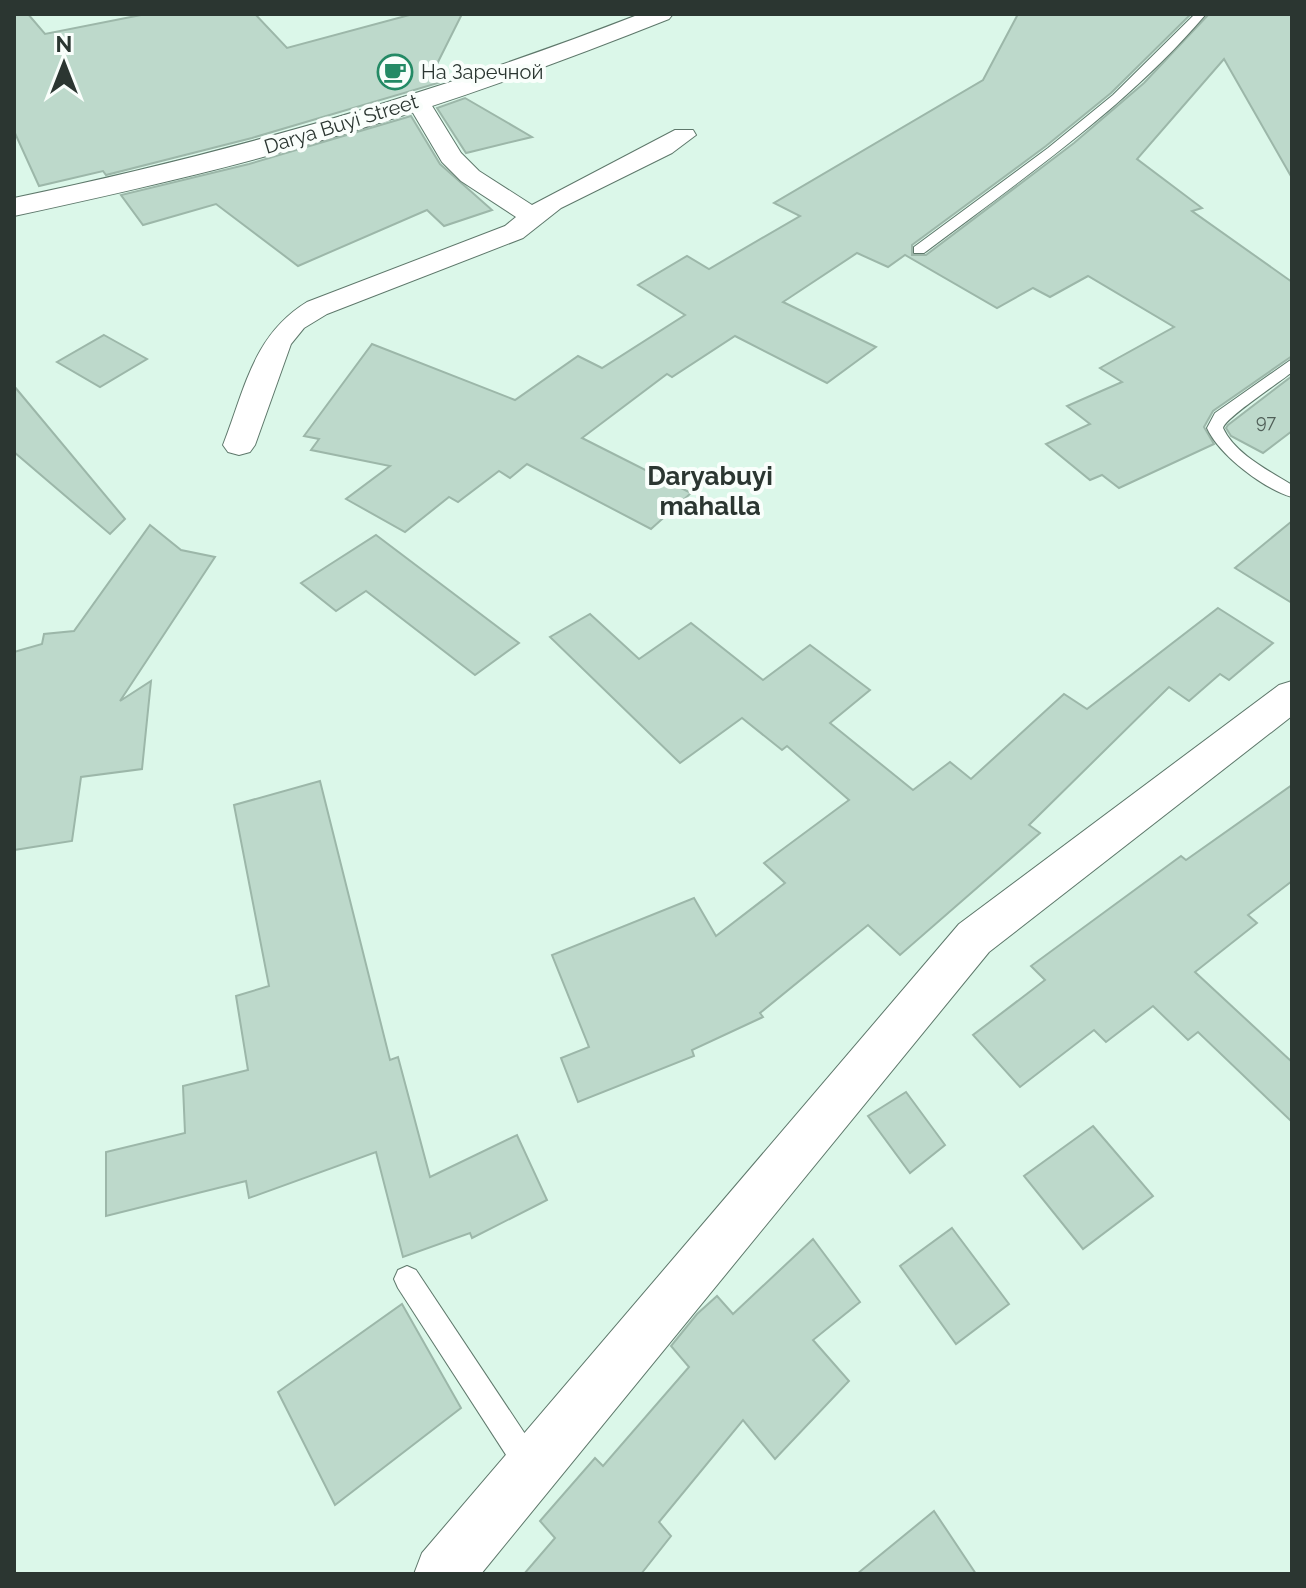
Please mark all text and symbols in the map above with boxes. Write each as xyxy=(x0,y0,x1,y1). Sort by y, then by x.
north arrow xyxy=(24,24,104,104)
text: N xyxy=(56,31,72,57)
cafe icon: На Заречной xyxy=(376,53,414,91)
place label: На Заречной xyxy=(421,60,543,84)
street label: Darya Buyi Street xyxy=(261,89,421,159)
house number: 97 xyxy=(1256,411,1276,432)
district label: Daryabuyi mahalla xyxy=(647,461,773,521)

